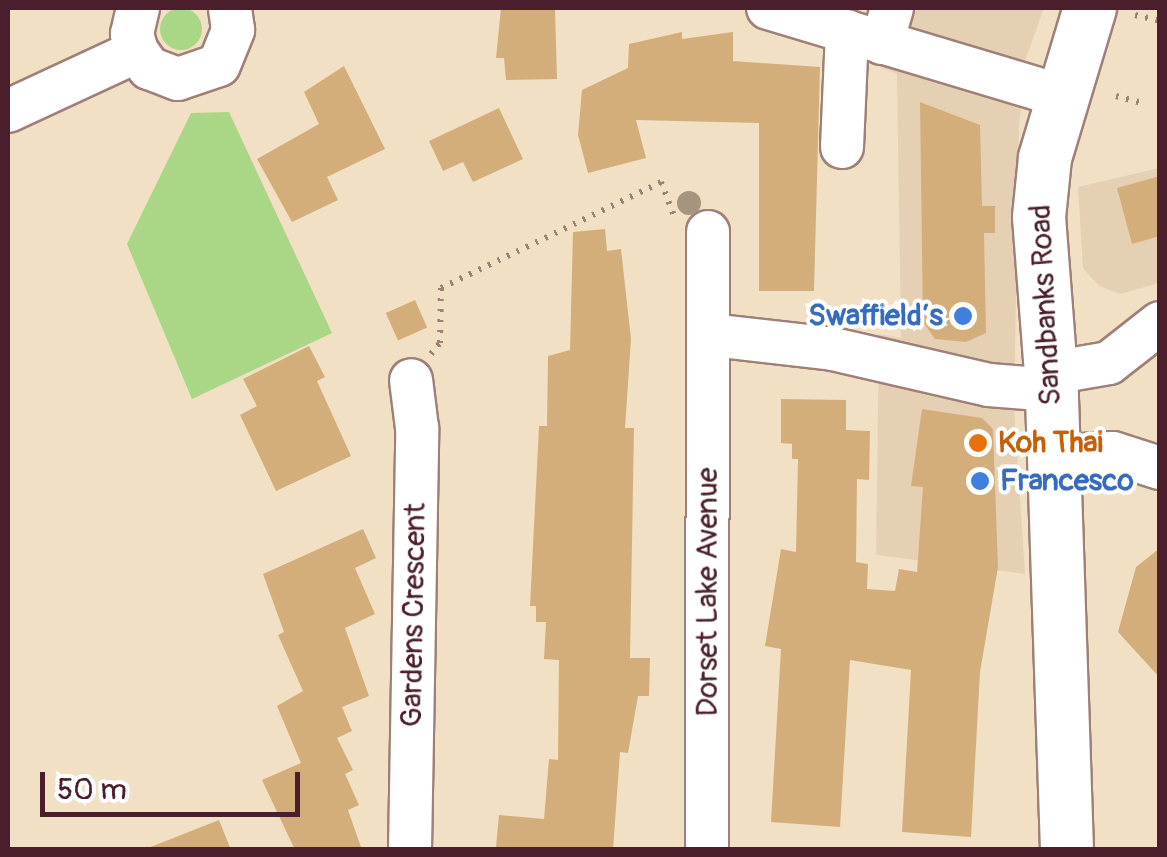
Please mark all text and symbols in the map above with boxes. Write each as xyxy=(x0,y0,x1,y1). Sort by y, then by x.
street label: Sandbanks Road xyxy=(1023,203,1069,407)
place label: Swaffield‘s xyxy=(808,298,943,334)
marker: Swaffield‘s xyxy=(952,305,974,327)
place label: Koh Thai xyxy=(998,425,1103,461)
marker: Koh Thai xyxy=(967,432,989,454)
place label: Francesco xyxy=(1000,463,1134,499)
street label: Dorset Lake Avenue xyxy=(690,467,726,717)
marker: Francesco xyxy=(969,470,991,492)
street label: Gardens Crescent xyxy=(394,502,434,728)
scale bar xyxy=(45,752,305,814)
text: 50 m xyxy=(57,771,127,808)

